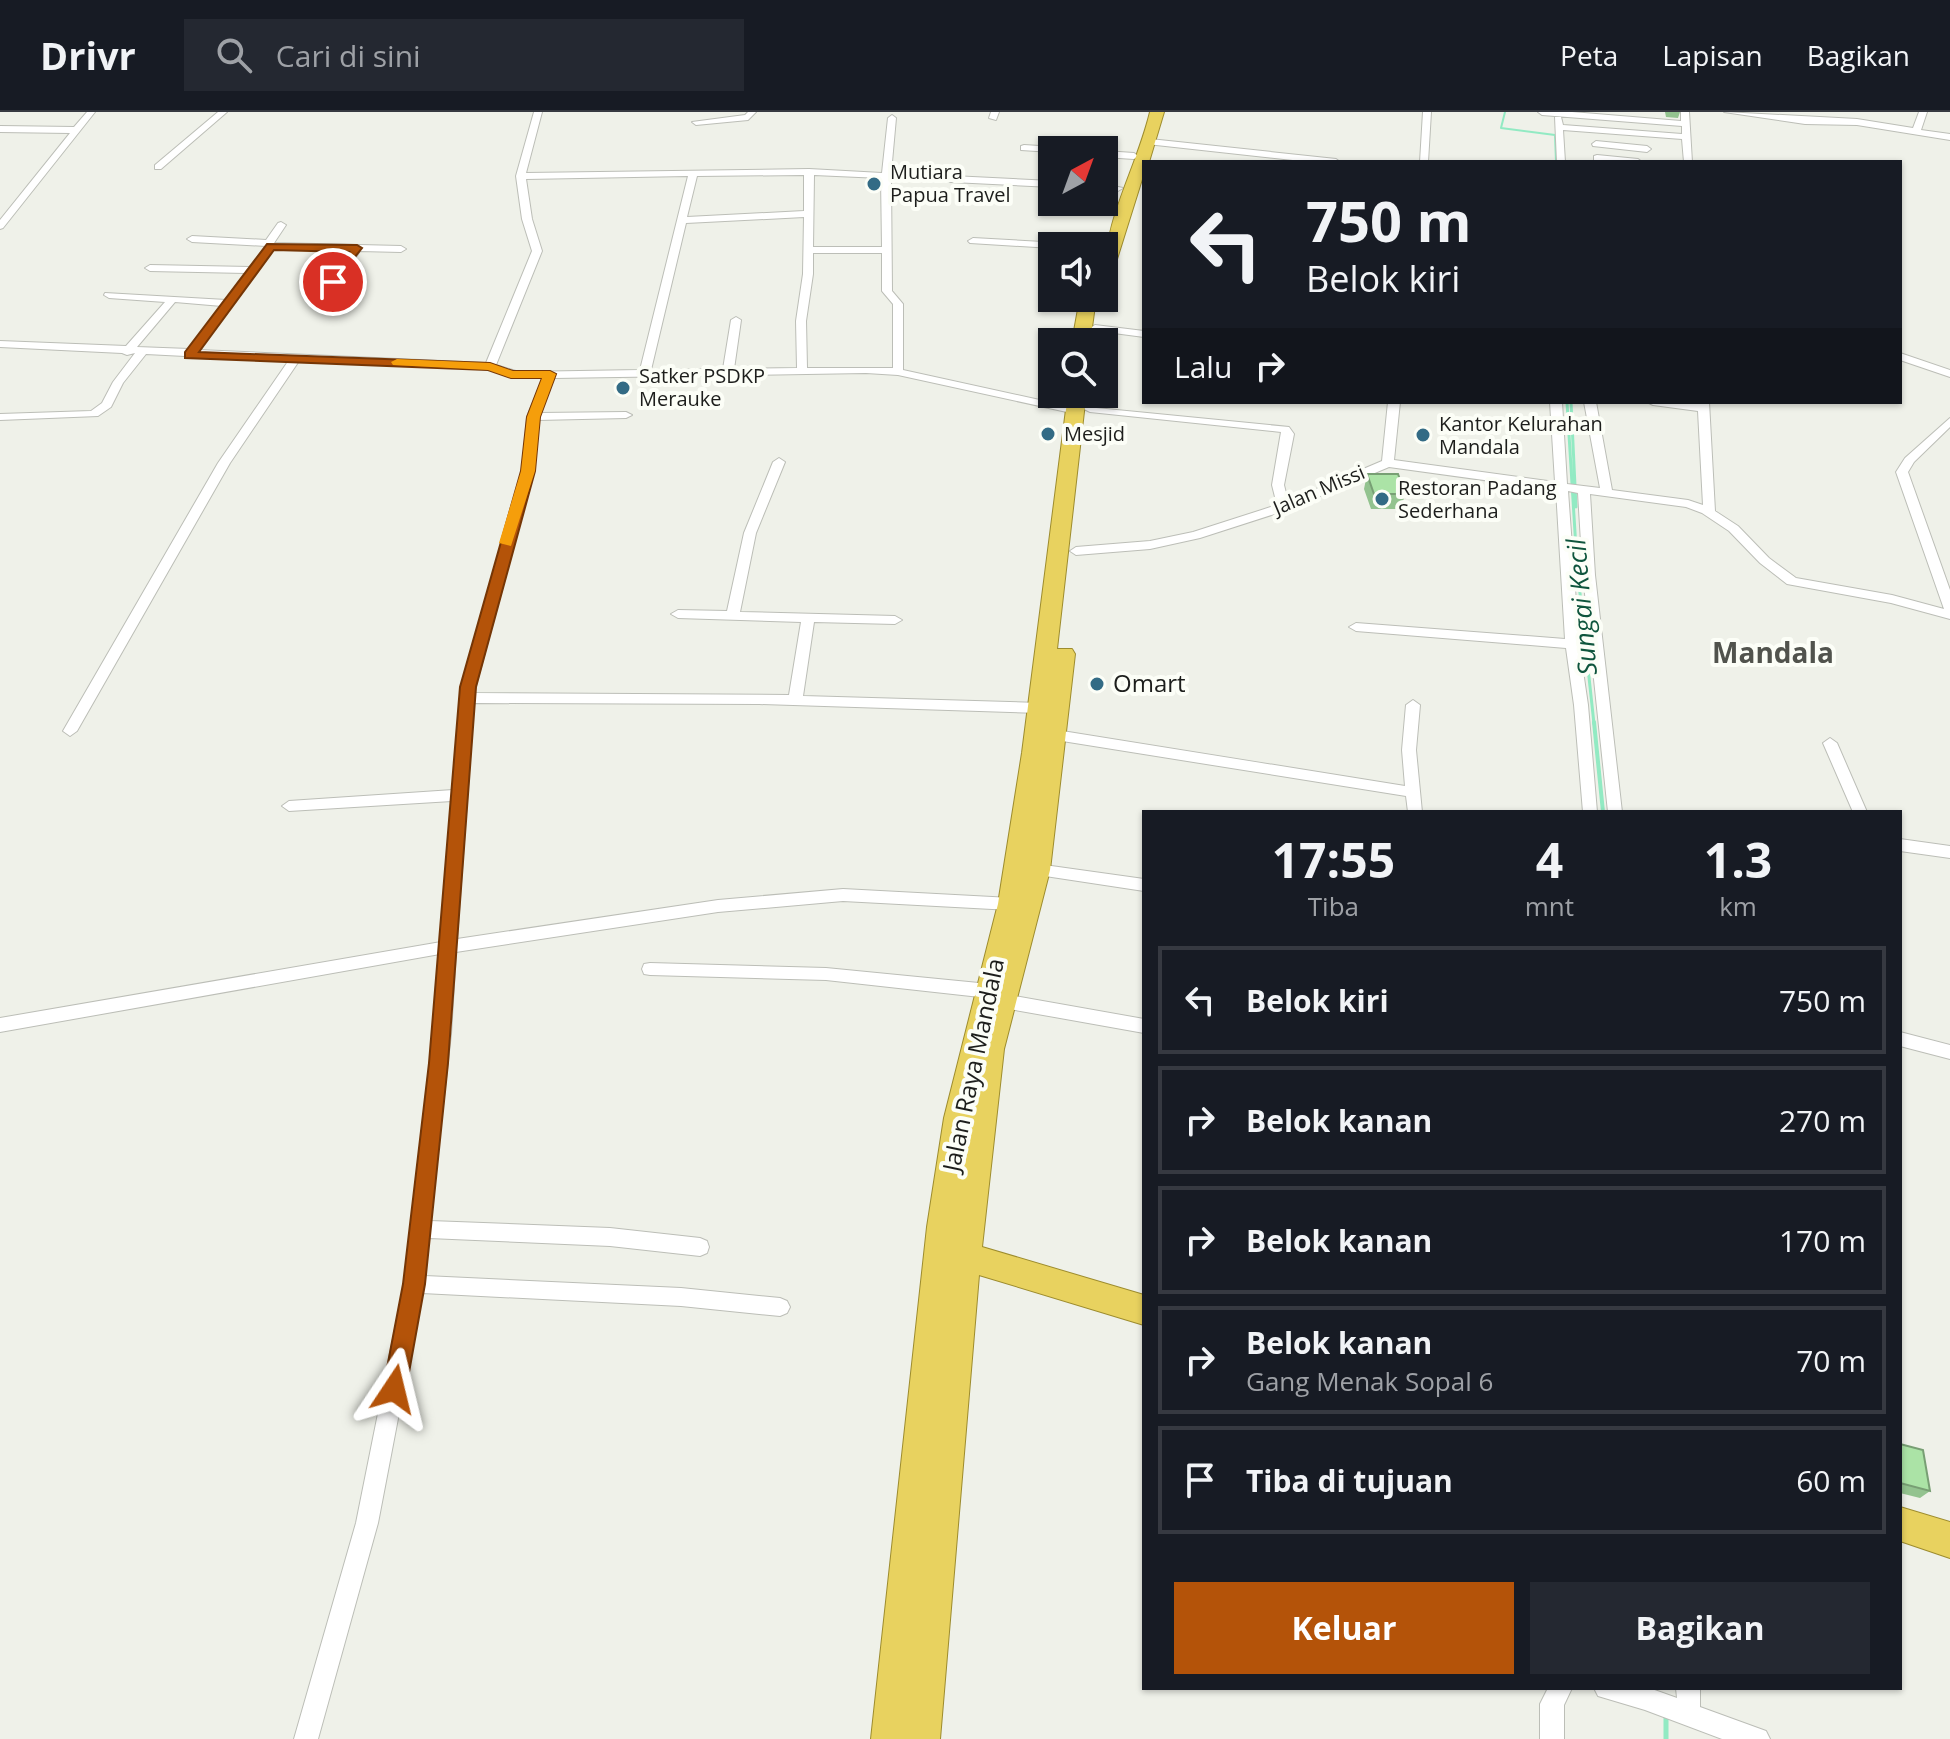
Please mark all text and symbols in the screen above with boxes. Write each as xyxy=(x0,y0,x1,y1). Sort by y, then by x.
search box xyxy=(184,19,744,91)
text: Drivr xyxy=(40,29,136,81)
icon: search xyxy=(212,33,256,77)
text: Cari di sini xyxy=(276,35,421,76)
text: Peta xyxy=(1560,36,1618,74)
text: Lapisan xyxy=(1662,36,1763,74)
text: Bagikan xyxy=(1807,36,1910,74)
north arrow xyxy=(1038,136,1118,216)
map controls xyxy=(1038,136,1118,408)
place label: Mutiara Papua Travel xyxy=(890,158,1011,208)
marker: Mutiara Papua Travel xyxy=(865,175,883,193)
text: 750 m xyxy=(1306,182,1472,258)
icon: left xyxy=(1174,192,1278,296)
button: sound xyxy=(1038,232,1118,312)
pin xyxy=(299,248,367,316)
text: Belok kiri xyxy=(1306,254,1460,303)
icon: arrive xyxy=(311,260,355,304)
button: search xyxy=(1038,328,1118,408)
icon: right xyxy=(1248,344,1292,388)
text: Lalu xyxy=(1174,346,1232,387)
place label: Satker PSDKP Merauke xyxy=(639,362,765,412)
marker: Satker PSDKP Merauke xyxy=(614,379,632,397)
place label: Kantor Kelurahan Mandala xyxy=(1439,410,1603,460)
place label: Mesjid xyxy=(1064,420,1125,447)
marker: Mesjid xyxy=(1039,425,1057,443)
marker: Kantor Kelurahan Mandala xyxy=(1414,426,1432,444)
street label: Jalan Missi xyxy=(1267,458,1369,522)
place label: Restoran Padang Sederhana xyxy=(1398,474,1557,524)
marker: Restoran Padang Sederhana xyxy=(1373,490,1391,508)
water label: Sungai Kecil xyxy=(1557,536,1605,677)
district label: Mandala xyxy=(1712,633,1834,671)
place label: Omart xyxy=(1113,666,1186,699)
marker: Omart xyxy=(1088,675,1106,693)
text: 17:55 xyxy=(1272,827,1395,892)
text: 4 xyxy=(1536,827,1563,892)
text: 1.3 xyxy=(1704,827,1772,892)
text: Tiba xyxy=(1308,888,1359,924)
text: mnt xyxy=(1525,888,1574,924)
text: km xyxy=(1719,888,1757,924)
street label: Jalan Raya Mandala xyxy=(933,955,1011,1176)
icon: left xyxy=(1178,978,1222,1022)
text: Belok kiri xyxy=(1246,980,1389,1021)
text: 750 m xyxy=(1779,980,1866,1021)
icon: right xyxy=(1178,1098,1222,1142)
text: Belok kanan xyxy=(1246,1100,1432,1141)
text: 270 m xyxy=(1779,1100,1866,1141)
icon: right xyxy=(1178,1218,1222,1262)
text: Belok kanan xyxy=(1246,1220,1432,1261)
text: 170 m xyxy=(1779,1220,1866,1261)
text: Belok kanan xyxy=(1246,1322,1432,1363)
icon: right xyxy=(1178,1338,1222,1382)
text: 70 m xyxy=(1796,1340,1866,1381)
position arrow xyxy=(352,1347,436,1431)
text: Gang Menak Sopal 6 xyxy=(1246,1363,1493,1399)
icon: arrive xyxy=(1178,1458,1222,1502)
text: Tiba di tujuan xyxy=(1246,1460,1453,1501)
text: 60 m xyxy=(1796,1460,1866,1501)
button: Keluar xyxy=(1174,1582,1514,1674)
button: Bagikan xyxy=(1530,1582,1870,1674)

